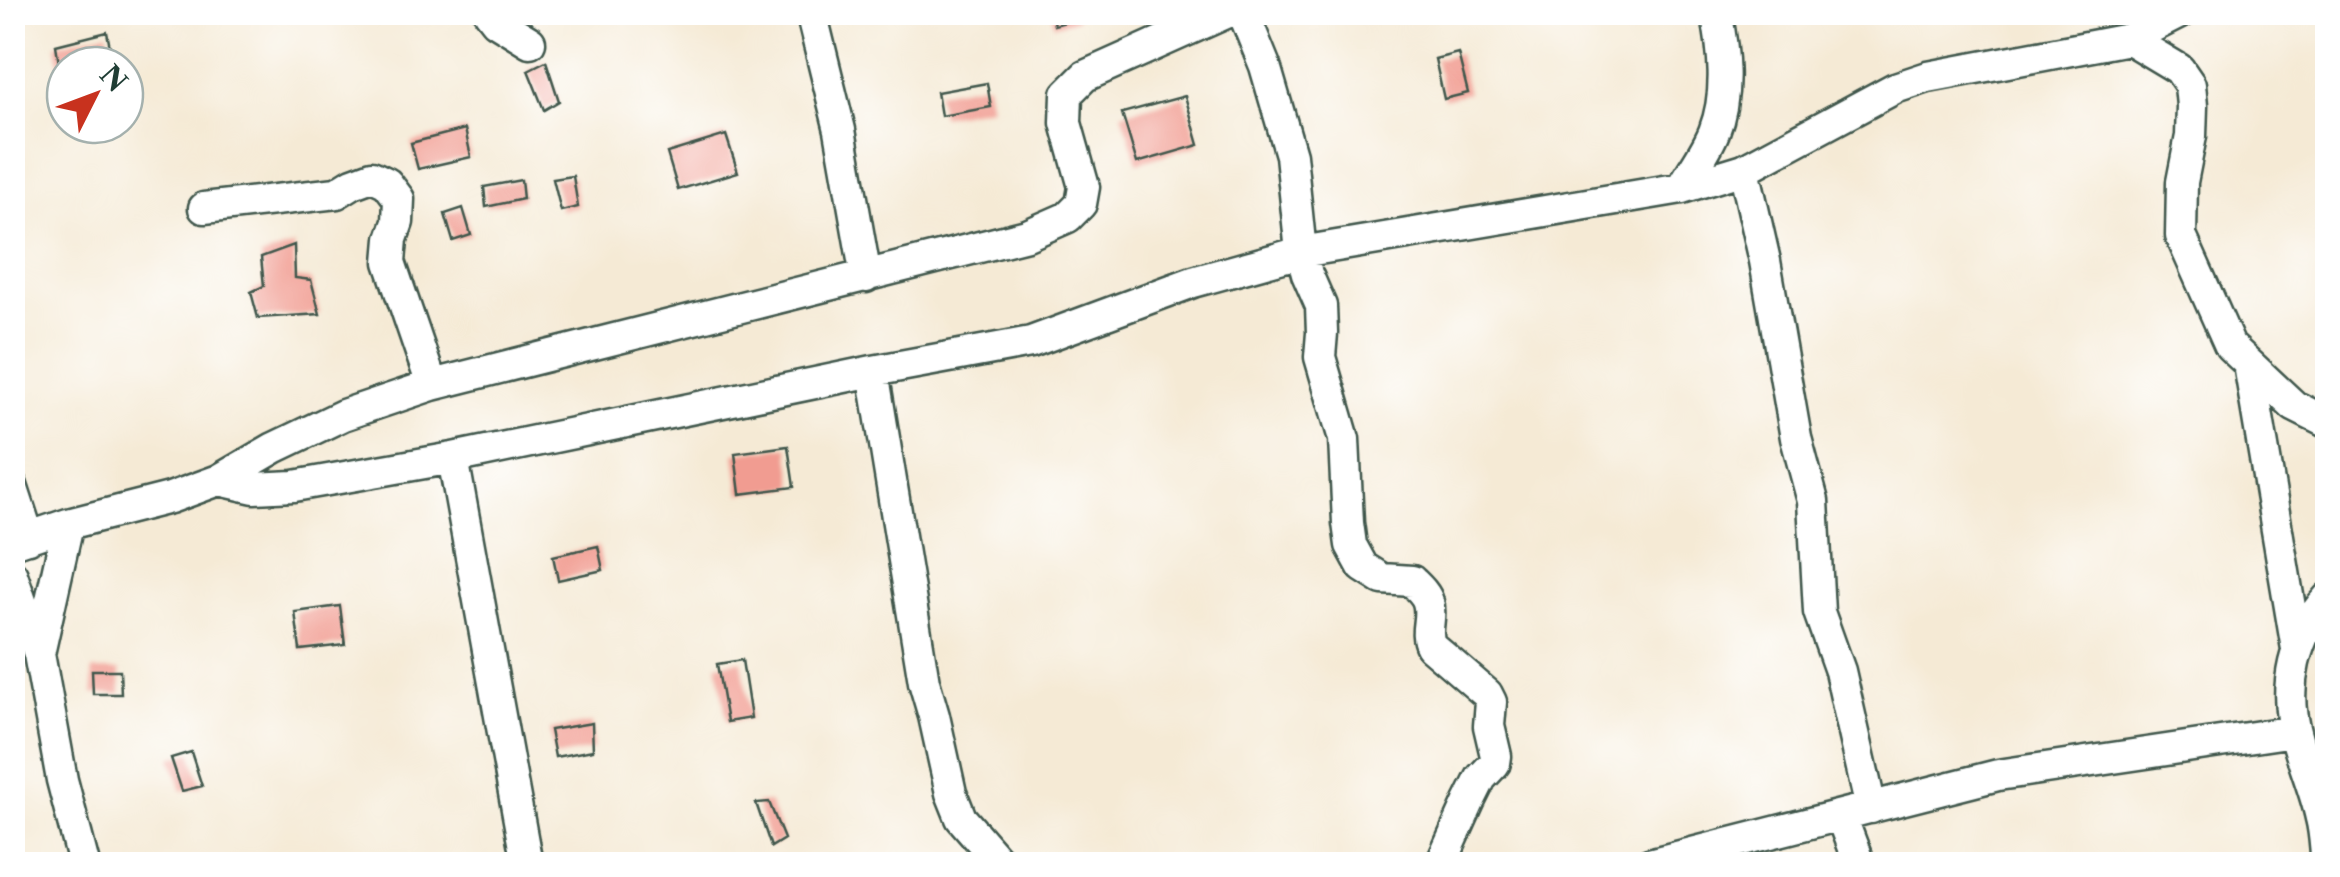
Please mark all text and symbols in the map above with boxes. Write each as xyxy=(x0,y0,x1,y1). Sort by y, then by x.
north arrow xyxy=(45,45,145,145)
text: N xyxy=(93,58,134,99)

